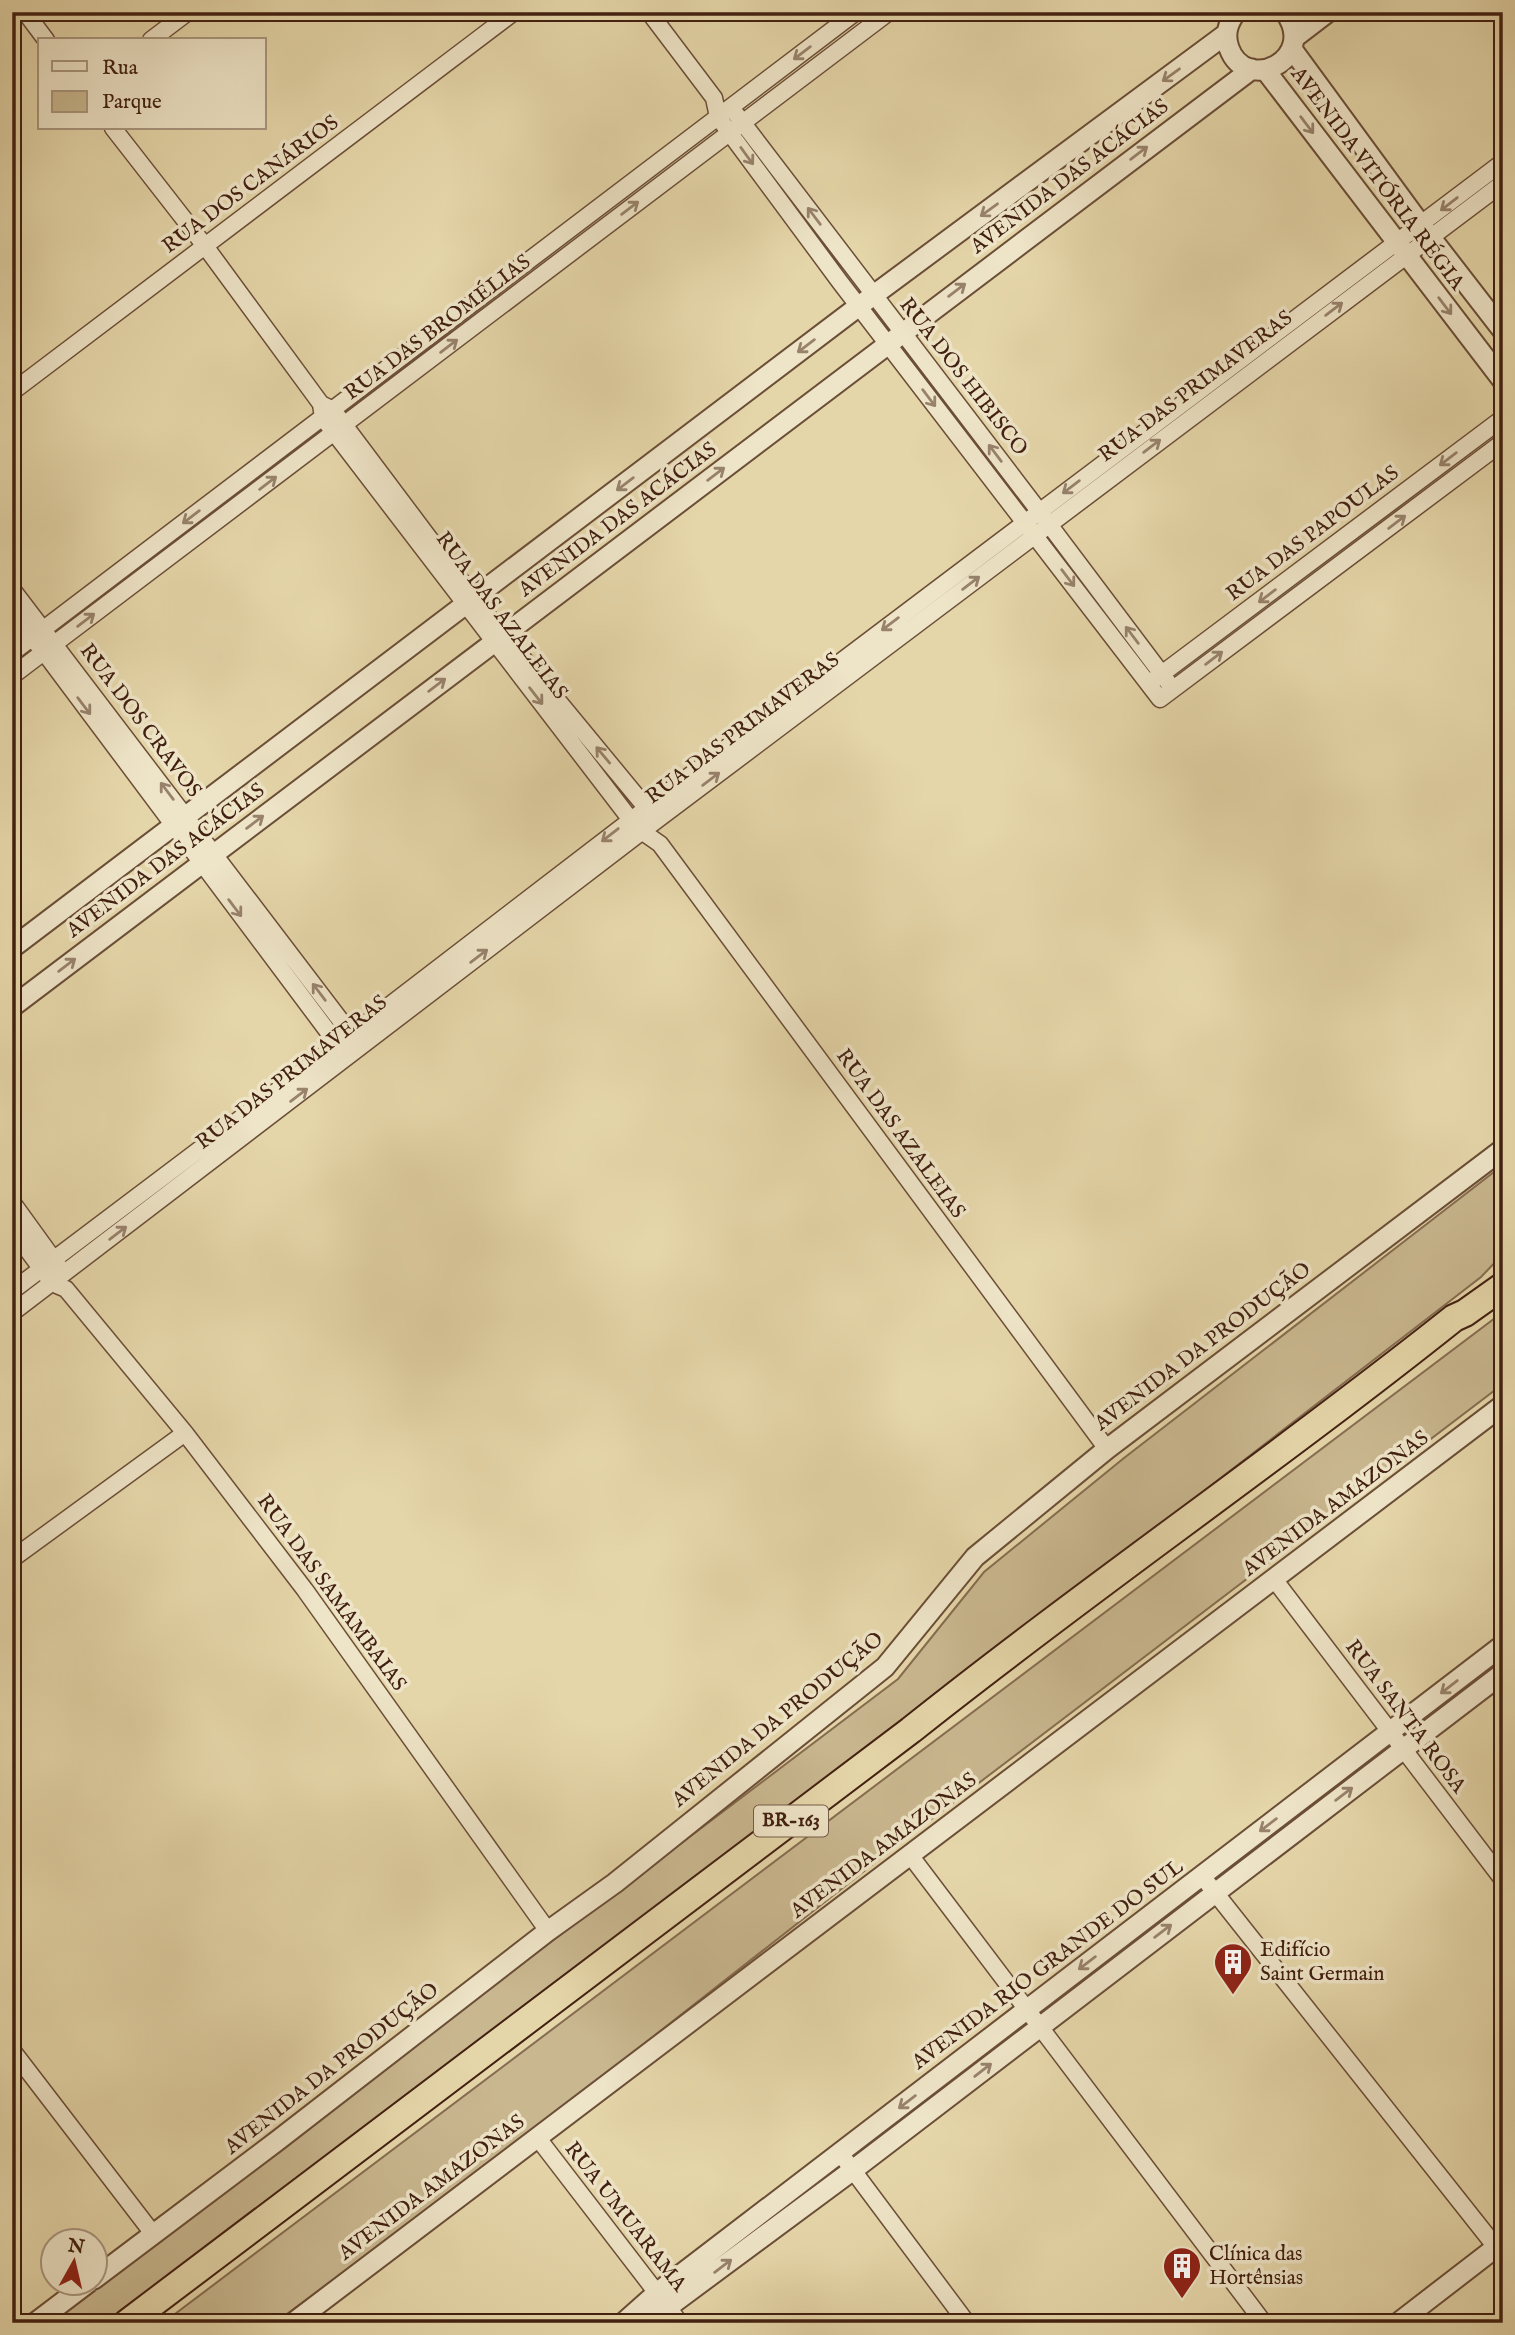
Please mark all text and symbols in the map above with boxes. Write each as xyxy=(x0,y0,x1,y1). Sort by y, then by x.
legend xyxy=(38,38,266,130)
one-way arrow xyxy=(793,46,811,61)
text: Rua xyxy=(102,55,139,82)
street label: AVENIDA VITÓRIA RÉGIA xyxy=(1283,60,1471,297)
one-way arrow xyxy=(1162,67,1181,82)
text: Parque xyxy=(102,89,162,116)
street label: AVENIDA DAS ACÁCIAS xyxy=(964,93,1175,261)
street label: RUA DOS CANÁRIOS xyxy=(157,109,345,260)
one-way arrow xyxy=(1300,115,1315,134)
one-way arrow xyxy=(740,146,755,165)
one-way arrow xyxy=(1130,146,1148,161)
one-way arrow xyxy=(1440,196,1459,211)
one-way arrow xyxy=(620,201,639,215)
one-way arrow xyxy=(979,202,998,217)
one-way arrow xyxy=(806,207,821,226)
street label: RUA DAS BROMÉLIAS xyxy=(339,248,537,407)
one-way arrow xyxy=(948,283,967,298)
street label: RUA DOS HIBISCO xyxy=(893,292,1033,462)
one-way arrow xyxy=(1438,296,1453,315)
one-way arrow xyxy=(1325,302,1343,317)
street label: RUA DAS PRIMAVERAS xyxy=(1094,305,1298,469)
one-way arrow xyxy=(439,339,458,353)
one-way arrow xyxy=(797,339,816,354)
one-way arrow xyxy=(922,388,937,406)
street label: AVENIDA DAS ACÁCIAS xyxy=(512,436,723,604)
one-way arrow xyxy=(1143,439,1162,454)
one-way arrow xyxy=(988,444,1003,462)
one-way arrow xyxy=(1439,452,1458,466)
street label: RUA DAS PAPOULAS xyxy=(1221,460,1405,608)
one-way arrow xyxy=(706,467,725,481)
one-way arrow xyxy=(258,476,277,491)
one-way arrow xyxy=(616,476,635,491)
one-way arrow xyxy=(1062,480,1081,494)
one-way arrow xyxy=(183,510,201,525)
one-way arrow xyxy=(1387,514,1405,529)
street label: RUA DAS AZALEIAS xyxy=(429,527,573,705)
one-way arrow xyxy=(1061,568,1076,587)
one-way arrow xyxy=(961,575,979,590)
one-way arrow xyxy=(1258,588,1276,603)
one-way arrow xyxy=(76,613,95,628)
one-way arrow xyxy=(881,617,899,632)
one-way arrow xyxy=(1124,626,1139,645)
street label: RUA DOS CRAVOS xyxy=(73,639,207,803)
street label: RUA DAS PRIMAVERAS xyxy=(641,647,845,811)
one-way arrow xyxy=(1205,651,1224,666)
one-way arrow xyxy=(427,678,446,693)
one-way arrow xyxy=(528,687,543,705)
one-way arrow xyxy=(77,697,92,715)
one-way arrow xyxy=(595,746,611,764)
one-way arrow xyxy=(701,772,720,787)
street label: AVENIDA DAS ACÁCIAS xyxy=(60,777,271,945)
one-way arrow xyxy=(160,782,175,801)
one-way arrow xyxy=(245,815,264,829)
one-way arrow xyxy=(602,828,620,843)
one-way arrow xyxy=(227,899,242,918)
one-way arrow xyxy=(469,948,488,963)
one-way arrow xyxy=(57,958,75,973)
one-way arrow xyxy=(311,984,326,1002)
street label: RUA DAS PRIMAVERAS xyxy=(191,990,393,1156)
street label: RUA DAS AZALEIAS xyxy=(829,1044,971,1224)
one-way arrow xyxy=(289,1087,308,1102)
one-way arrow xyxy=(109,1226,127,1241)
street label: AVENIDA DA PRODUÇÃO xyxy=(1088,1256,1317,1438)
street label: AVENIDA AMAZONAS xyxy=(1237,1425,1435,1584)
street label: RUA DAS SAMAMBAIAS xyxy=(250,1489,412,1697)
street label: AVENIDA DA PRODUÇÃO xyxy=(665,1626,889,1814)
street label: RUA SANTA ROSA xyxy=(1338,1635,1472,1800)
one-way arrow xyxy=(1440,1679,1458,1694)
street label: AVENIDA AMAZONAS xyxy=(785,1767,983,1926)
one-way arrow xyxy=(1334,1786,1353,1801)
road number: BR-163 xyxy=(754,1806,828,1837)
one-way arrow xyxy=(1259,1818,1278,1833)
street label: AVENIDA RIO GRANDE DO SUL xyxy=(906,1854,1189,2077)
one-way arrow xyxy=(1153,1924,1172,1939)
place label: Edifício Saint Germain xyxy=(1260,1937,1385,1988)
building icon: Edifício Saint Germain xyxy=(1212,1941,1254,1996)
one-way arrow xyxy=(1079,1956,1097,1971)
street label: AVENIDA DA PRODUÇÃO xyxy=(218,1976,445,2162)
one-way arrow xyxy=(973,2062,991,2077)
one-way arrow xyxy=(898,2094,916,2109)
street label: AVENIDA AMAZONAS xyxy=(333,2109,531,2268)
street label: RUA UMUARAMA xyxy=(558,2136,693,2298)
north arrow xyxy=(38,2226,108,2296)
text: N xyxy=(65,2234,86,2260)
place label: Clínica das Hortênsias xyxy=(1209,2241,1303,2292)
building icon: Clínica das Hortênsias xyxy=(1161,2245,1203,2300)
one-way arrow xyxy=(713,2259,732,2273)

